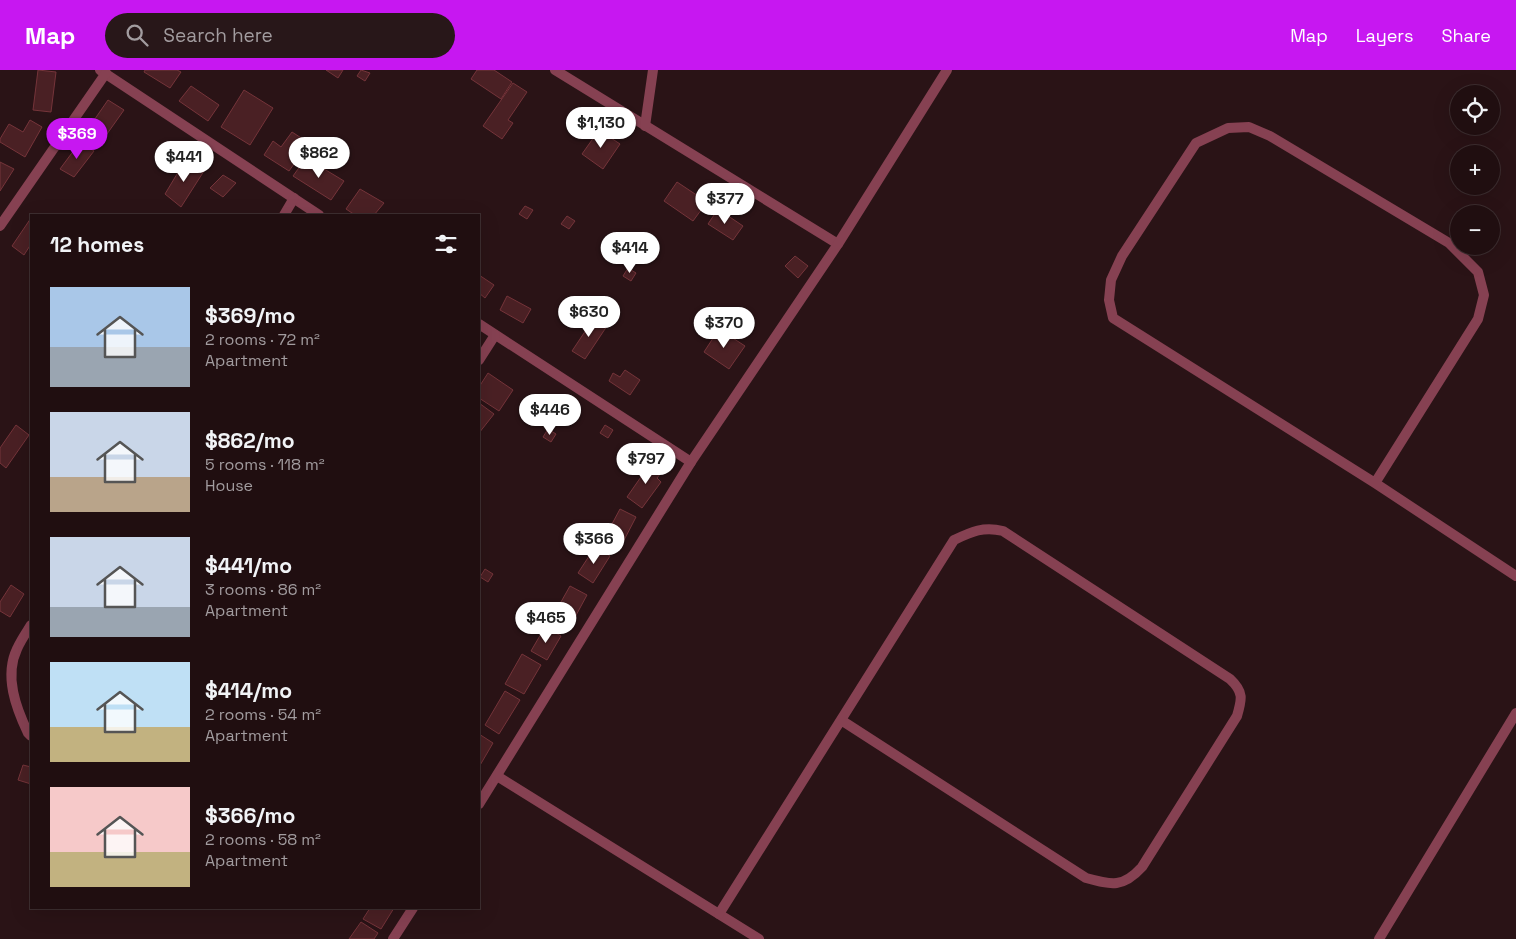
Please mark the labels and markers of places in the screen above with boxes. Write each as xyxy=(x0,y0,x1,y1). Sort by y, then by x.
pin: $1,130 xyxy=(560,106,642,149)
pin: $369 xyxy=(47,118,107,160)
pin: $862 xyxy=(289,136,349,179)
pin: $441 xyxy=(154,140,214,183)
pin: $377 xyxy=(695,182,755,225)
pin: $414 xyxy=(600,232,660,274)
pin: $630 xyxy=(559,296,619,338)
pin: $370 xyxy=(694,306,754,349)
pin: $446 xyxy=(520,394,580,436)
pin: $797 xyxy=(616,442,676,485)
pin: $366 xyxy=(564,522,624,565)
pin: $465 xyxy=(516,602,576,644)

